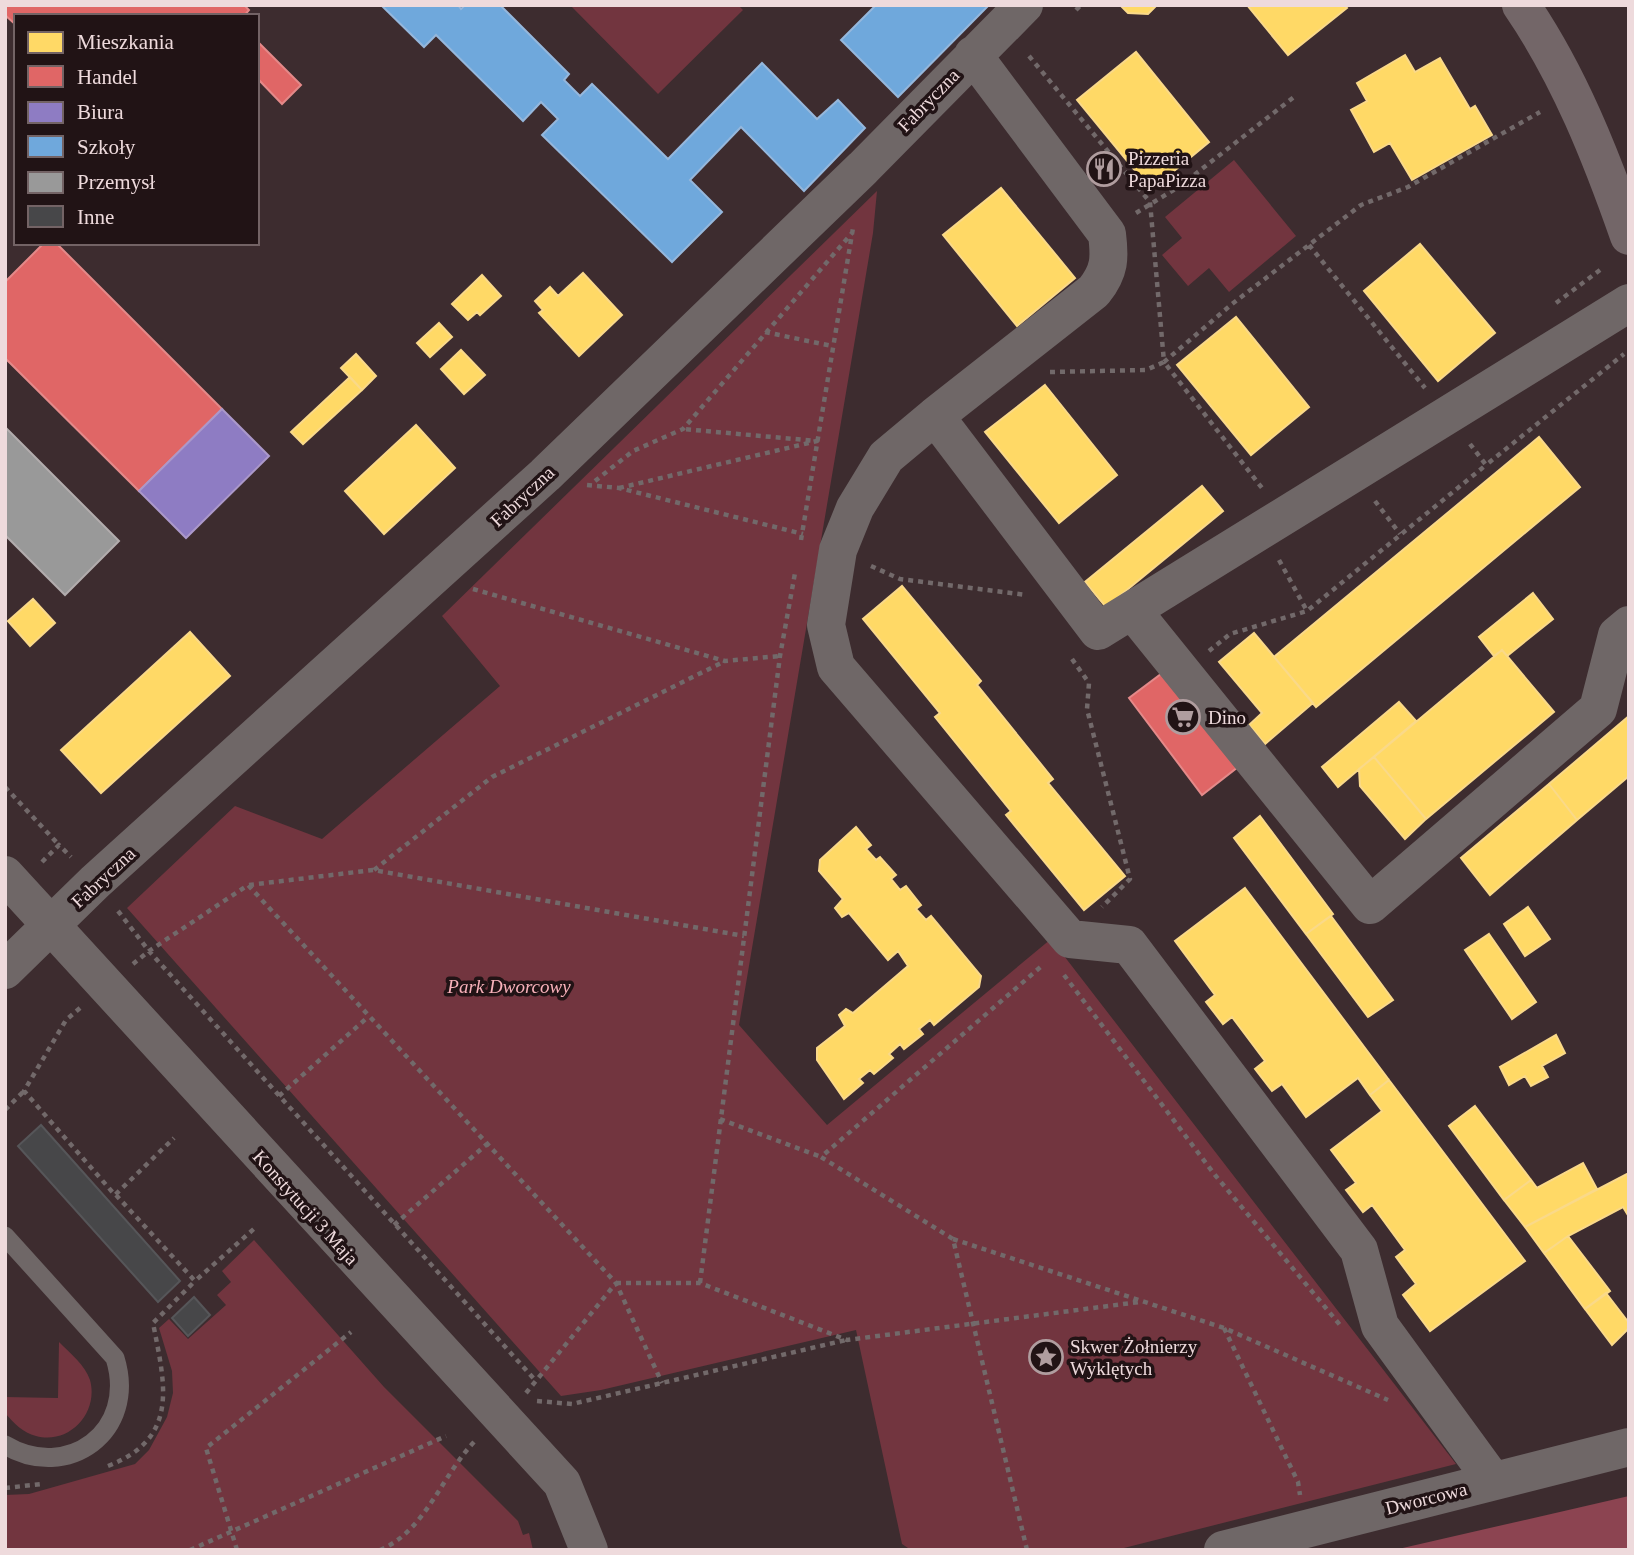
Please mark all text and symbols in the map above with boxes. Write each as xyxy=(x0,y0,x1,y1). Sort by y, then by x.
legend xyxy=(14,14,259,245)
text: Mieszkania xyxy=(77,30,174,54)
street label: Fabryczna xyxy=(893,64,964,136)
text: Handel xyxy=(77,65,138,89)
text: Biura xyxy=(77,100,124,124)
text: Szkoły xyxy=(77,135,136,159)
place label: Pizzeria PapaPizza xyxy=(1128,148,1207,191)
restaurant icon: Pizzeria PapaPizza xyxy=(1085,150,1123,188)
text: Przemysł xyxy=(77,170,155,194)
text: Inne xyxy=(77,205,114,229)
street label: Fabryczna xyxy=(486,461,559,531)
supermarket icon: Dino xyxy=(1164,698,1202,736)
place label: Dino xyxy=(1208,707,1246,728)
street label: Fabryczna xyxy=(67,842,140,912)
park label: Park Dworcowy xyxy=(446,976,571,997)
street label: Konstytucji 3 Maja xyxy=(249,1146,363,1269)
place label: Skwer Żołnierzy Wyklętych xyxy=(1070,1336,1198,1379)
place icon: Skwer Żołnierzy Wyklętych xyxy=(1027,1338,1065,1376)
street label: Dworcowa xyxy=(1383,1478,1470,1519)

